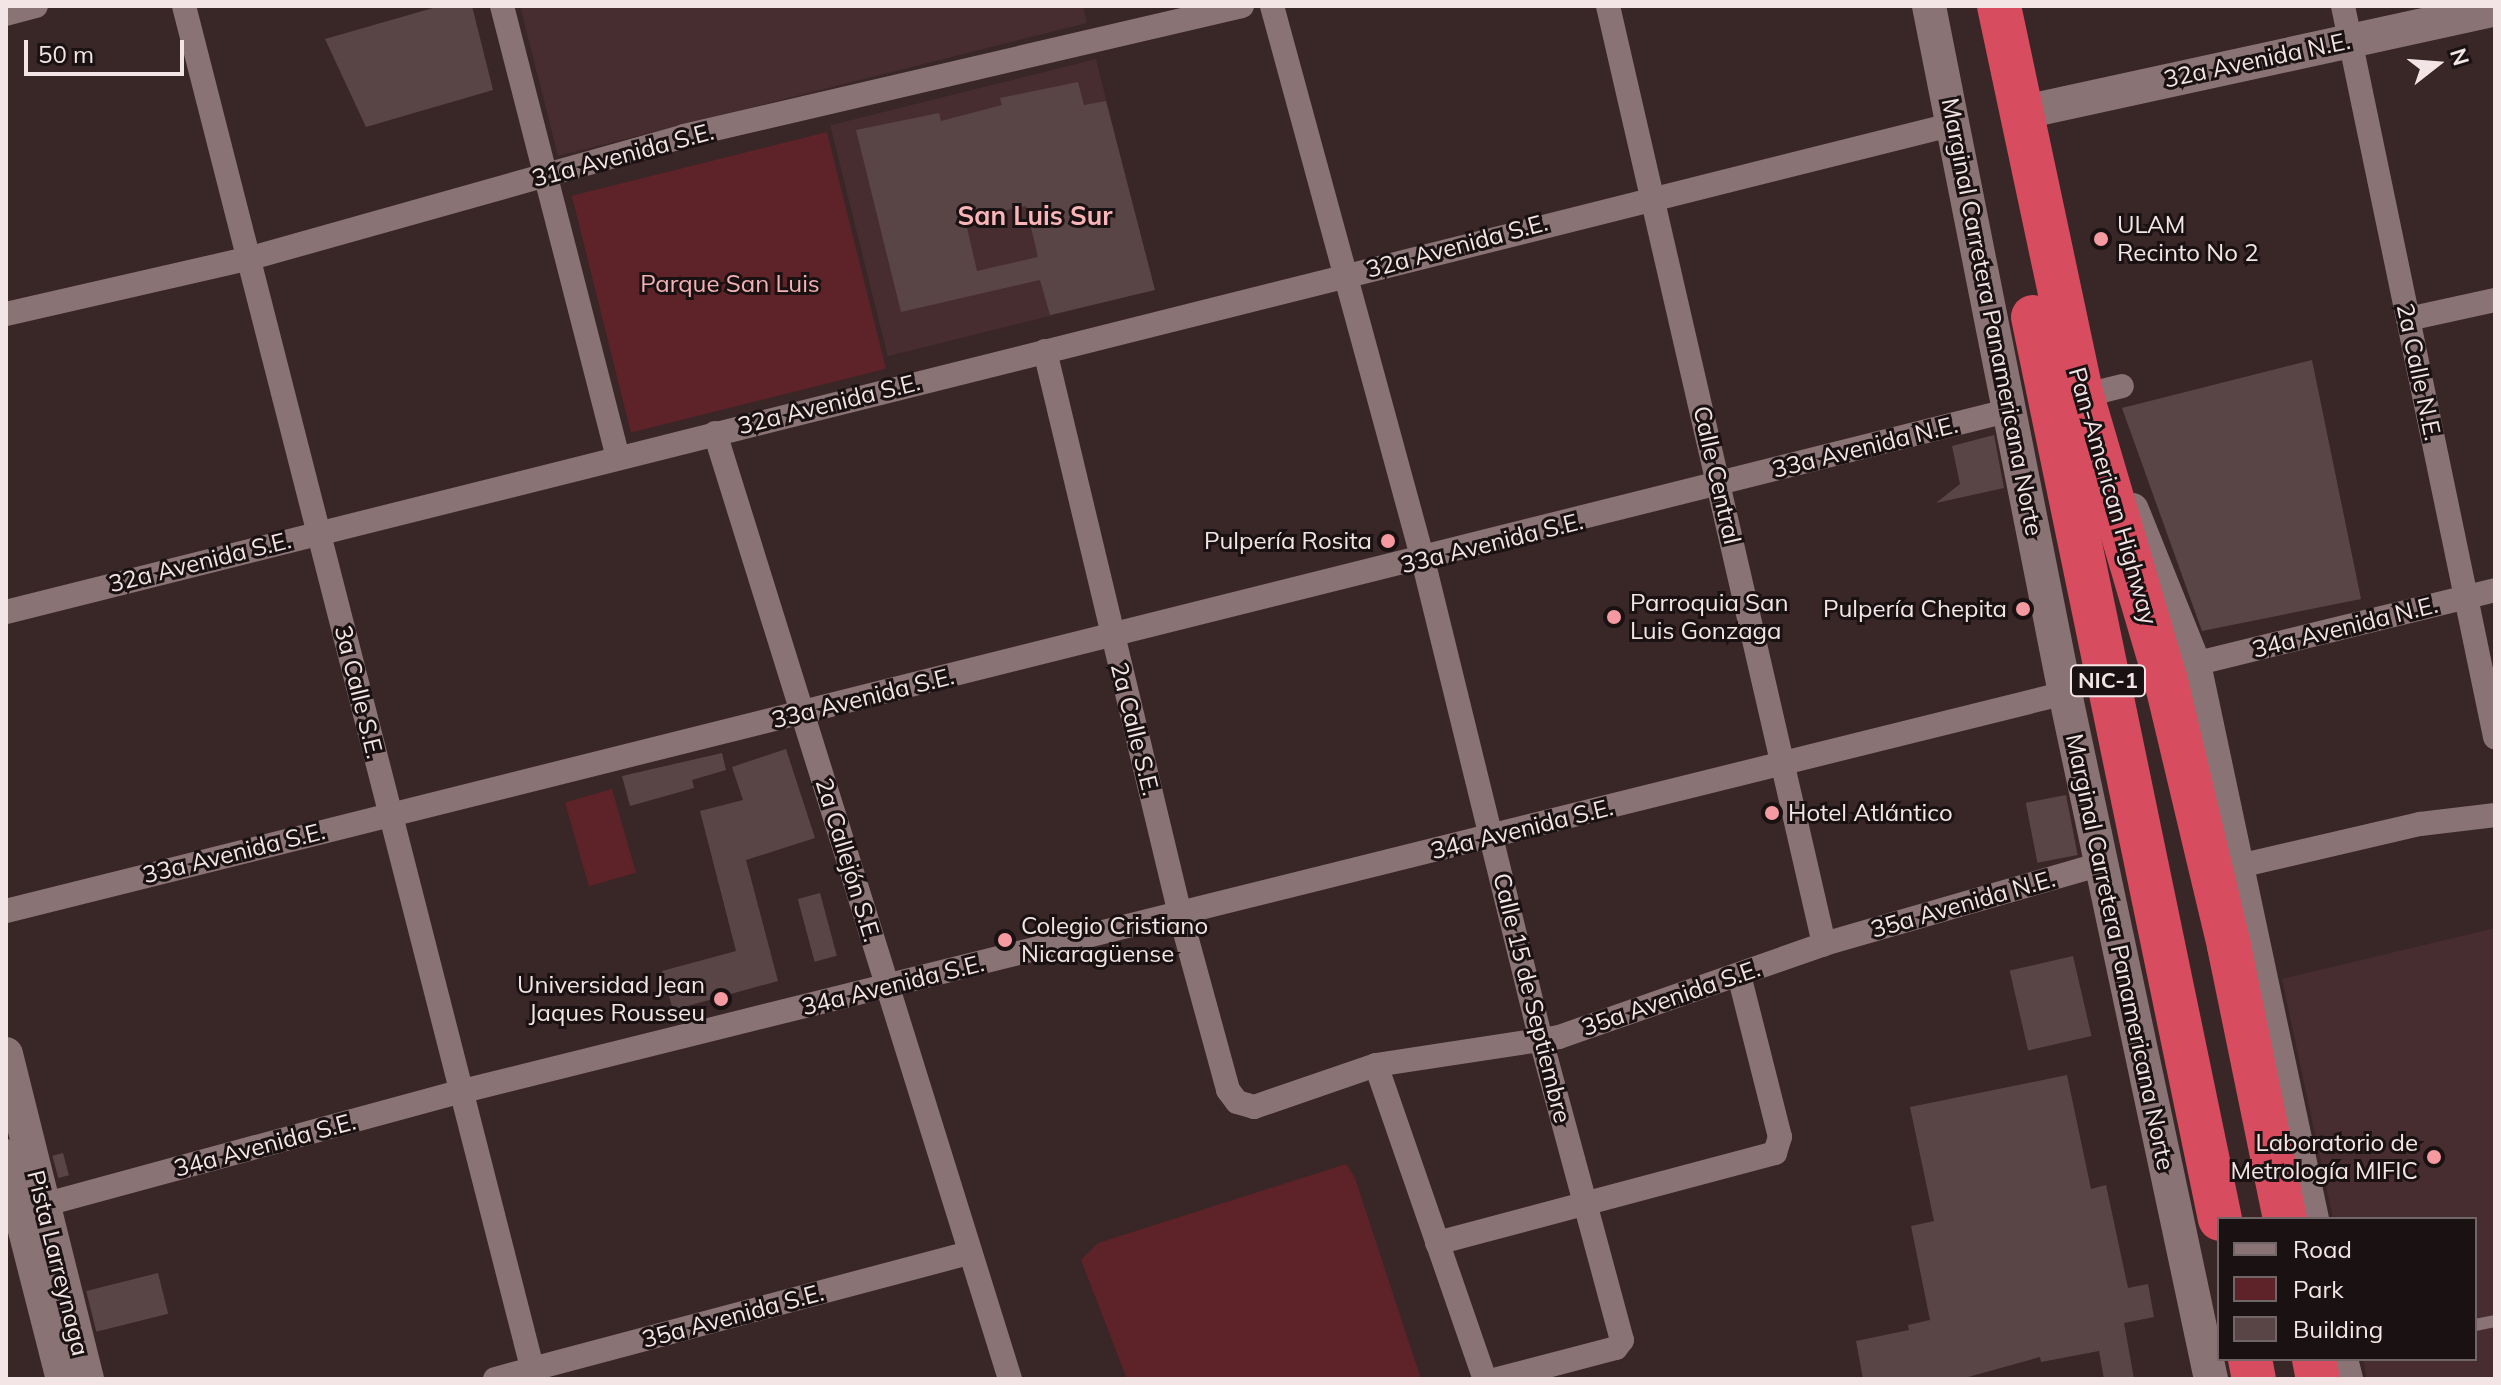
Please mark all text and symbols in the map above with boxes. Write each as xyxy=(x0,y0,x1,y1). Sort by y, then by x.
scale bar xyxy=(28,24,188,74)
north arrow xyxy=(2397,24,2477,104)
street label: 32a Avenida N.E. xyxy=(2161,26,2353,94)
text: 50 m xyxy=(38,39,94,69)
text: N xyxy=(2444,45,2476,69)
street label: Marginal Carretera Panamericana Norte xyxy=(1935,96,2049,538)
street label: 31a Avenida S.E. xyxy=(529,117,717,193)
district label: San Luis Sur xyxy=(958,200,1112,232)
street label: 32a Avenida S.E. xyxy=(1363,208,1551,284)
place label: ULAM Recinto No 2 xyxy=(2117,211,2259,267)
marker: ULAM Recinto No 2 xyxy=(2092,230,2110,248)
park label: Parque San Luis xyxy=(640,270,820,298)
street label: 2a Calle N.E. xyxy=(2390,301,2448,443)
street label: Pan-American Highway xyxy=(2062,364,2164,628)
street label: 32a Avenida S.E. xyxy=(735,367,923,441)
street label: Calle Central xyxy=(1687,403,1747,547)
street label: 33a Avenida N.E. xyxy=(1769,410,1961,484)
street label: 33a Avenida S.E. xyxy=(1398,506,1586,580)
street label: 32a Avenida S.E. xyxy=(106,525,294,599)
place label: Pulpería Rosita xyxy=(1204,527,1372,555)
marker: Pulpería Rosita xyxy=(1379,532,1397,550)
place label: Parroquia San Luis Gonzaga xyxy=(1630,589,1788,645)
street label: 34a Avenida N.E. xyxy=(2249,590,2441,664)
place label: Pulpería Chepita xyxy=(1823,595,2007,623)
marker: Pulpería Chepita xyxy=(2014,600,2032,618)
marker: Parroquia San Luis Gonzaga xyxy=(1605,608,1623,626)
street label: 3a Calle S.E. xyxy=(329,622,389,762)
street label: 2a Calle S.E. xyxy=(1105,659,1165,799)
street label: 33a Avenida S.E. xyxy=(769,661,957,735)
road number: NIC-1 xyxy=(2068,663,2148,699)
street label: Marginal Carretera Panamericana Norte xyxy=(2060,731,2180,1173)
street label: 2a Callejón S.E. xyxy=(809,775,887,945)
street label: 34a Avenida S.E. xyxy=(1428,792,1616,866)
place label: Hotel Atlántico xyxy=(1788,799,1953,827)
marker: Hotel Atlántico xyxy=(1763,804,1781,822)
street label: 33a Avenida S.E. xyxy=(140,816,328,890)
street label: 35a Avenida N.E. xyxy=(1868,864,2058,944)
street label: Calle 15 de Septiembre xyxy=(1487,870,1577,1126)
place label: Colegio Cristiano Nicaragüense xyxy=(1021,912,1208,968)
marker: Colegio Cristiano Nicaragüense xyxy=(996,931,1014,949)
street label: 34a Avenida S.E. xyxy=(799,948,987,1022)
street label: 35a Avenida S.E. xyxy=(1578,954,1764,1042)
place label: Universidad Jean Jaques Rousseu xyxy=(517,971,705,1027)
marker: Universidad Jean Jaques Rousseu xyxy=(712,990,730,1008)
street label: 34a Avenida S.E. xyxy=(171,1107,359,1183)
place label: Laboratorio de Metrología MIFIC xyxy=(2231,1129,2418,1185)
marker: Laboratorio de Metrología MIFIC xyxy=(2425,1148,2443,1166)
street label: Pista Larreynaga xyxy=(21,1167,95,1359)
legend xyxy=(2217,1217,2477,1361)
text: Road xyxy=(2293,1234,2352,1264)
text: Park xyxy=(2293,1274,2344,1304)
street label: 35a Avenida S.E. xyxy=(639,1278,827,1354)
text: Building xyxy=(2293,1314,2383,1344)

